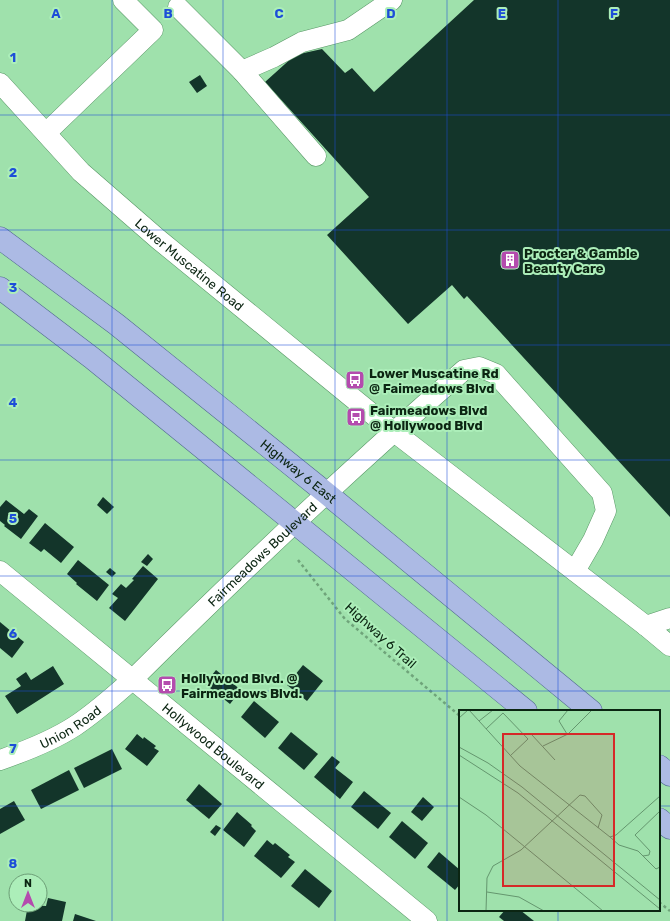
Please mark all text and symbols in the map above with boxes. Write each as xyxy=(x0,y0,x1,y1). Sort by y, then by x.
text: A xyxy=(51,6,61,21)
text: B xyxy=(163,6,173,21)
text: C xyxy=(274,6,284,21)
text: D xyxy=(386,6,396,21)
text: E xyxy=(498,6,506,21)
text: F xyxy=(610,6,618,21)
text: 1 xyxy=(10,50,16,65)
text: 2 xyxy=(9,165,17,180)
street label: Lower Muscatine Road xyxy=(132,216,247,314)
place label: Procter & Gamble Beauty Care xyxy=(524,246,638,276)
building icon: Procter & Gamble Beauty Care xyxy=(499,249,521,271)
text: 3 xyxy=(9,280,18,295)
place label: Lower Muscatine Rd @ Faimeadows Blvd xyxy=(369,366,499,396)
bus stop icon: Lower Muscatine Rd @ Faimeadows Blvd xyxy=(344,369,366,391)
text: 4 xyxy=(9,395,18,410)
place label: Fairmeadows Blvd @ Hollywood Blvd xyxy=(370,403,488,433)
bus stop icon: Fairmeadows Blvd @ Hollywood Blvd xyxy=(345,406,367,428)
street label: Highway 6 East xyxy=(257,436,339,507)
street label: Fairmeadows Boulevard xyxy=(205,499,320,610)
text: 5 xyxy=(9,511,17,526)
street label: Highway 6 Trail xyxy=(341,599,419,672)
text: 6 xyxy=(9,626,18,641)
place label: Hollywood Blvd. @ Fairmeadows Blvd. xyxy=(181,671,302,701)
bus stop icon: Hollywood Blvd. @ Fairmeadows Blvd. xyxy=(156,674,178,696)
street label: Hollywood Boulevard xyxy=(159,700,267,793)
street label: Union Road xyxy=(37,703,104,752)
inset map xyxy=(459,710,660,911)
text: 7 xyxy=(9,741,17,756)
text: 8 xyxy=(9,856,18,871)
north arrow xyxy=(8,873,48,913)
text: N xyxy=(24,877,32,890)

